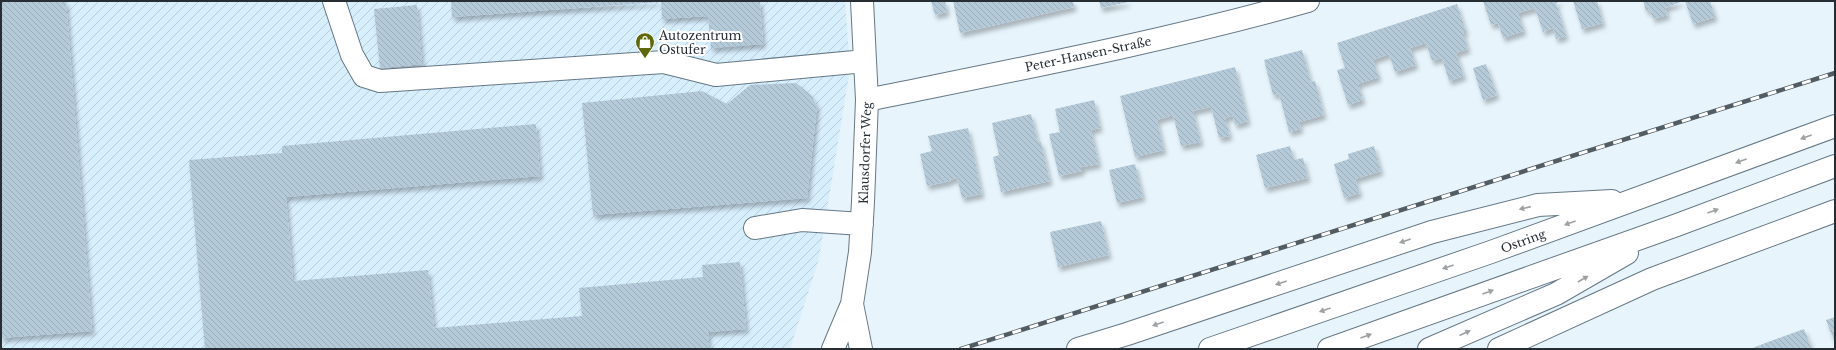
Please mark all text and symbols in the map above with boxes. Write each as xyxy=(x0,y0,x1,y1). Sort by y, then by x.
place label: Autozentrum Ostufer xyxy=(658,28,742,57)
shop icon: Autozentrum Ostufer xyxy=(634,31,656,59)
street label: Peter-Hansen-Straße xyxy=(1023,33,1153,75)
street label: Klausdorfer Weg xyxy=(856,101,874,204)
one-way arrow xyxy=(1800,134,1812,140)
one-way arrow xyxy=(1734,158,1746,164)
one-way arrow xyxy=(1518,205,1530,211)
one-way arrow xyxy=(1708,208,1720,214)
one-way arrow xyxy=(1564,221,1576,227)
street label: Ostring xyxy=(1499,226,1548,256)
one-way arrow xyxy=(1398,238,1410,244)
one-way arrow xyxy=(1442,265,1454,271)
one-way arrow xyxy=(1577,275,1589,282)
one-way arrow xyxy=(1275,280,1287,286)
one-way arrow xyxy=(1483,289,1495,295)
one-way arrow xyxy=(1319,307,1331,313)
one-way arrow xyxy=(1152,321,1164,327)
one-way arrow xyxy=(1460,330,1472,336)
one-way arrow xyxy=(1360,332,1372,338)

